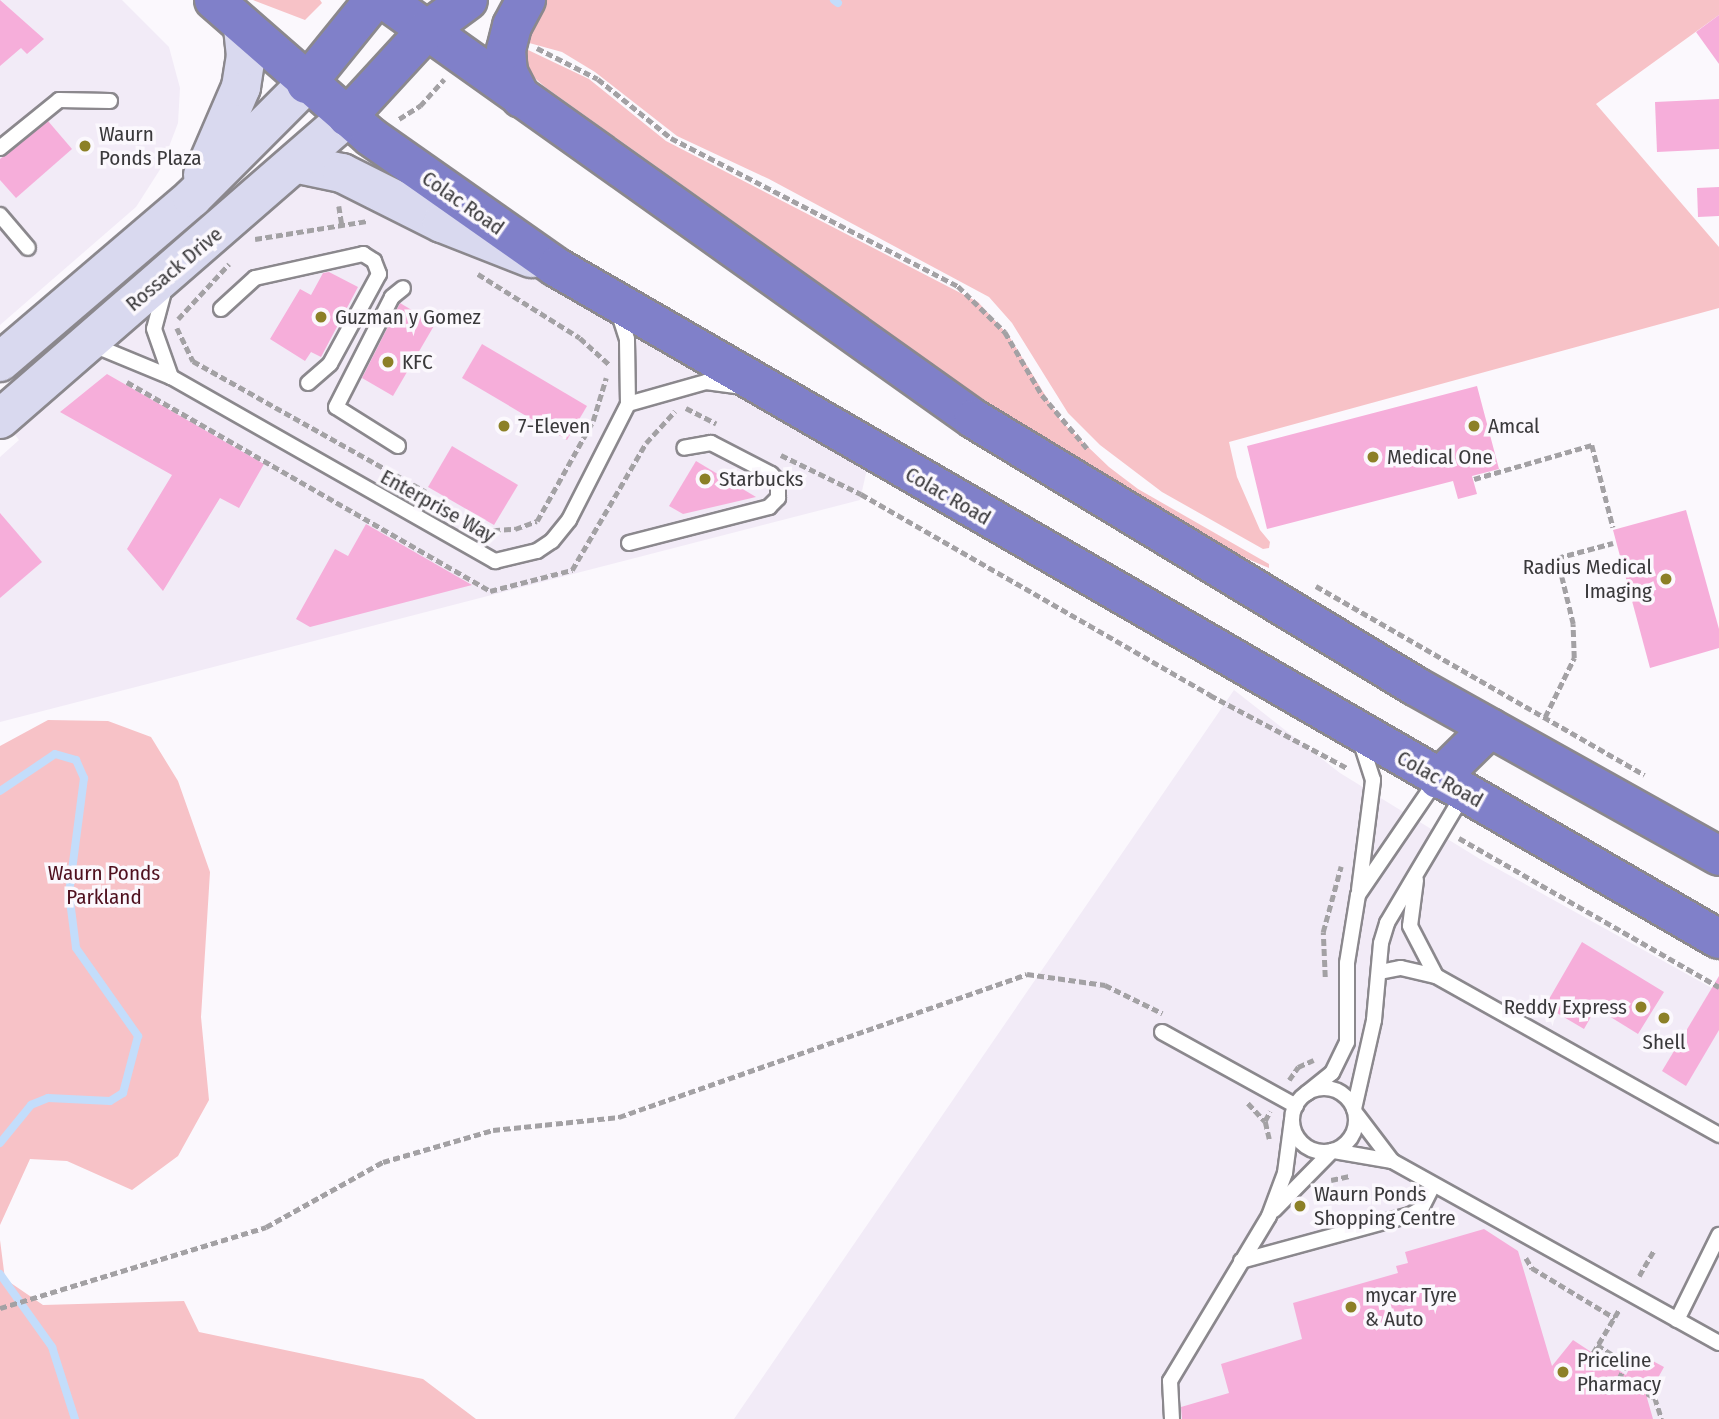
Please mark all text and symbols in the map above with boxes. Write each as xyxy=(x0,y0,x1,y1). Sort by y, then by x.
place label: Waurn Ponds Plaza xyxy=(99,121,201,171)
marker: Waurn Ponds Plaza xyxy=(77,138,93,154)
street label: Colac Road xyxy=(417,166,509,240)
street label: Rossack Drive xyxy=(121,221,227,317)
place label: Guzman y Gomez xyxy=(335,304,481,330)
marker: Guzman y Gomez xyxy=(313,309,329,325)
place label: KFC xyxy=(402,349,433,375)
marker: KFC xyxy=(380,354,396,370)
place label: 7-Eleven xyxy=(518,413,590,439)
place label: Amcal xyxy=(1488,413,1540,439)
marker: 7-Eleven xyxy=(496,418,512,434)
marker: Amcal xyxy=(1466,418,1482,434)
place label: Medical One xyxy=(1387,444,1493,470)
marker: Medical One xyxy=(1365,449,1381,465)
street label: Colac Road xyxy=(901,461,995,531)
street label: Enterprise Way xyxy=(376,464,500,548)
place label: Starbucks xyxy=(719,466,804,492)
marker: Starbucks xyxy=(697,471,713,487)
place label: Radius Medical Imaging xyxy=(1523,554,1652,604)
marker: Radius Medical Imaging xyxy=(1658,571,1674,587)
street label: Colac Road xyxy=(1393,745,1487,813)
park label: Waurn Ponds Parkland xyxy=(48,860,160,910)
place label: Reddy Express xyxy=(1504,994,1627,1020)
marker: Reddy Express xyxy=(1633,999,1649,1015)
marker: Shell xyxy=(1656,1010,1672,1026)
place label: Shell xyxy=(1643,1029,1685,1055)
place label: Waurn Ponds Shopping Centre xyxy=(1314,1181,1456,1231)
marker: Waurn Ponds Shopping Centre xyxy=(1292,1198,1308,1214)
place label: mycar Tyre & Auto xyxy=(1365,1282,1457,1332)
marker: mycar Tyre & Auto xyxy=(1343,1299,1359,1315)
place label: Priceline Pharmacy xyxy=(1577,1347,1661,1397)
marker: Priceline Pharmacy xyxy=(1555,1364,1571,1380)

